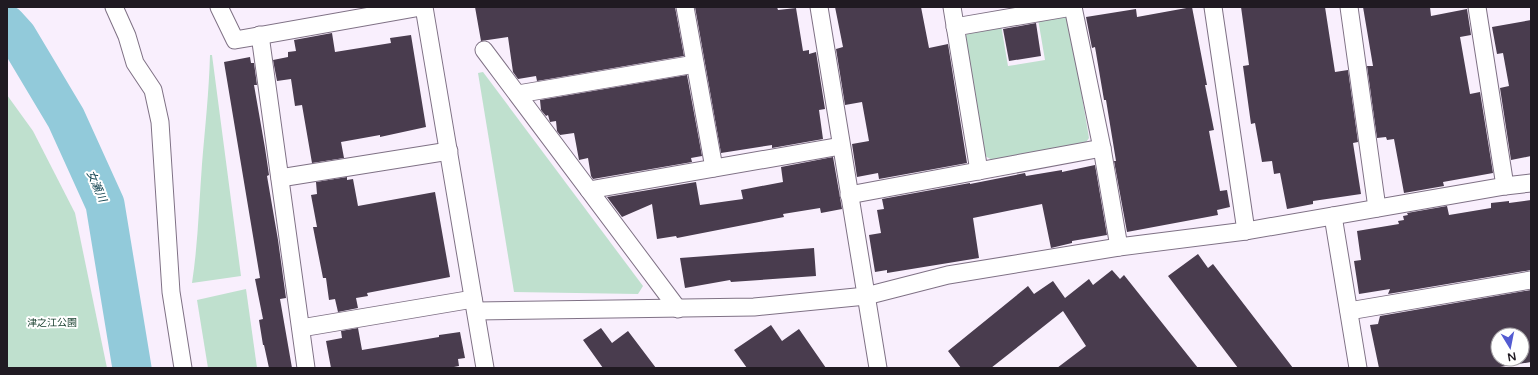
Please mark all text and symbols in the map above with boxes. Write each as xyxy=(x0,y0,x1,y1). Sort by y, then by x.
water label: 女瀬川 xyxy=(84,168,110,205)
park label: 津之江公園 xyxy=(27,317,77,329)
north arrow xyxy=(1490,327,1530,367)
text: N xyxy=(1506,349,1517,364)

